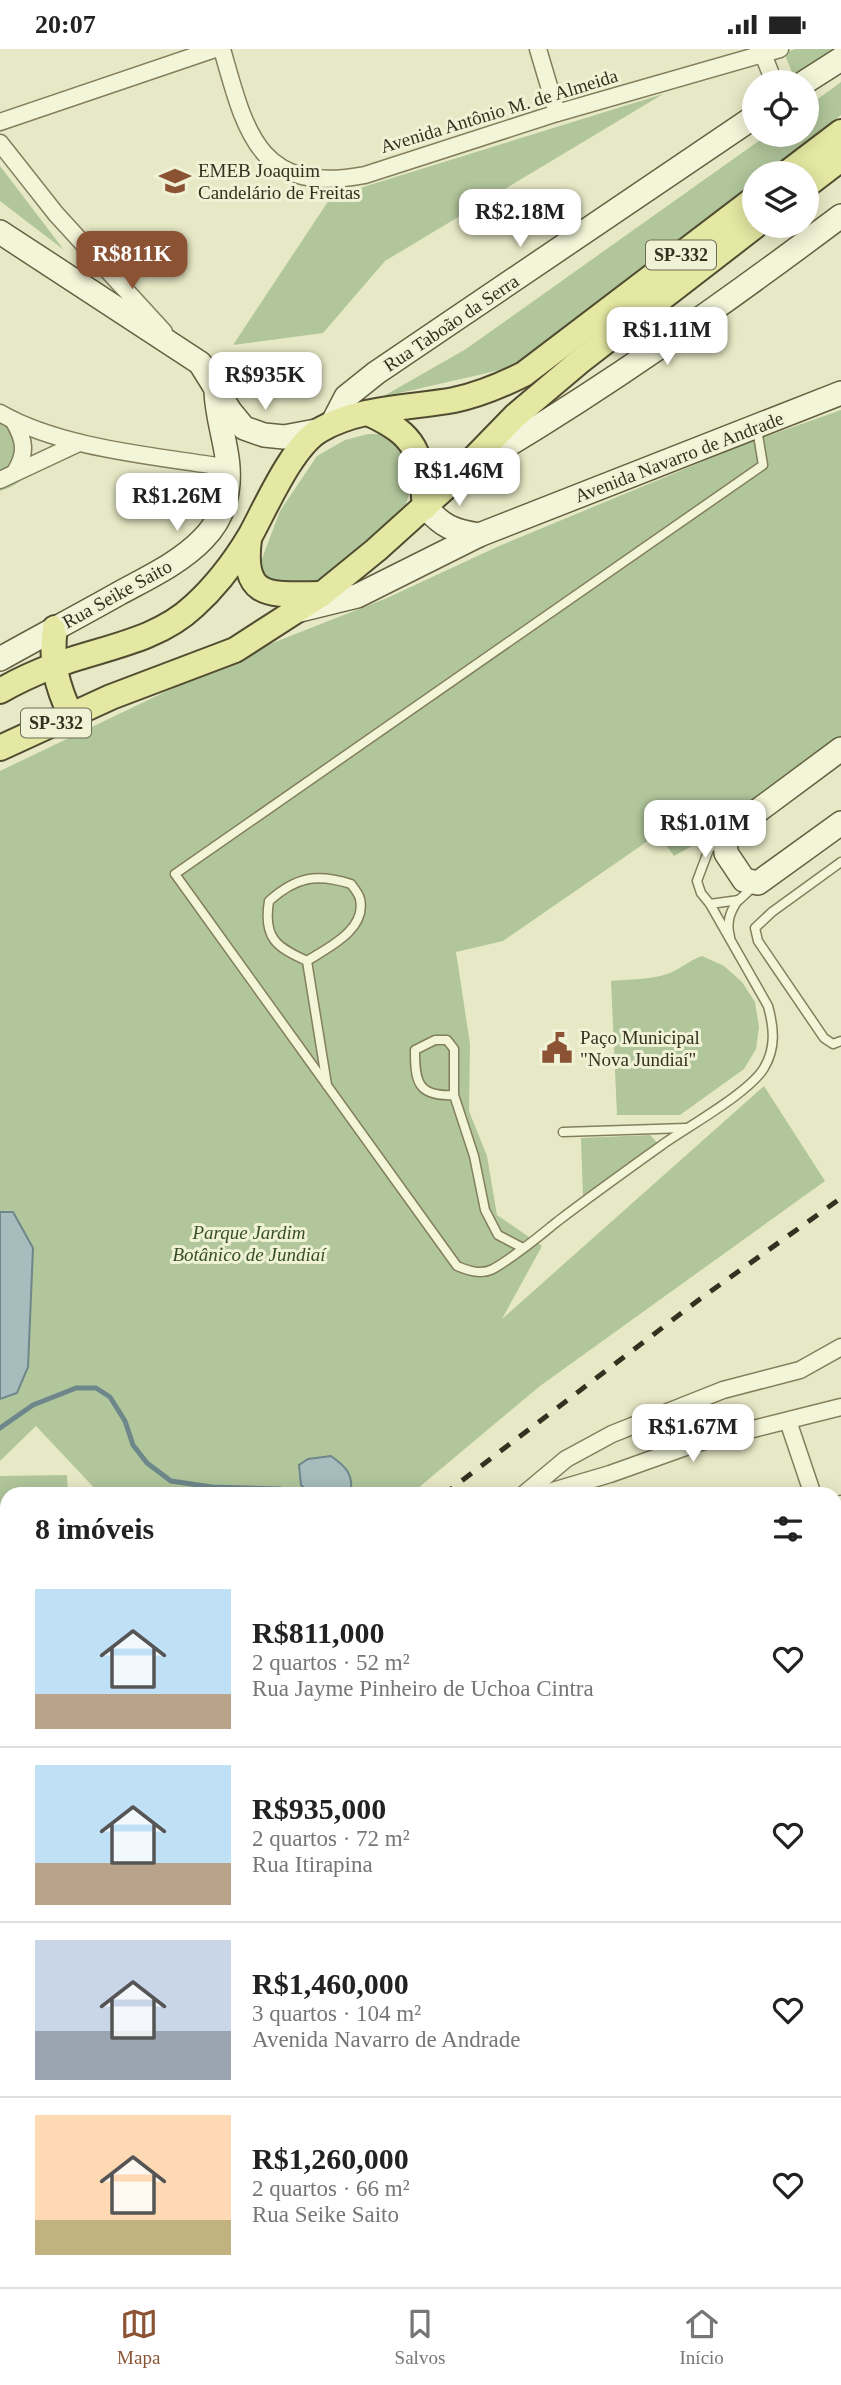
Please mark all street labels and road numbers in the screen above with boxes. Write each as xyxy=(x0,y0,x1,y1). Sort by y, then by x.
street label: Avenida Antônio M. de Almeida xyxy=(378,65,621,157)
road number: SP-332 xyxy=(646,240,716,269)
street label: Rua Taboão da Serra xyxy=(380,270,523,376)
street label: Avenida Navarro de Andrade xyxy=(572,407,786,507)
street label: Rua Seike Saito xyxy=(59,555,175,633)
road number: SP-332 xyxy=(21,709,91,737)

